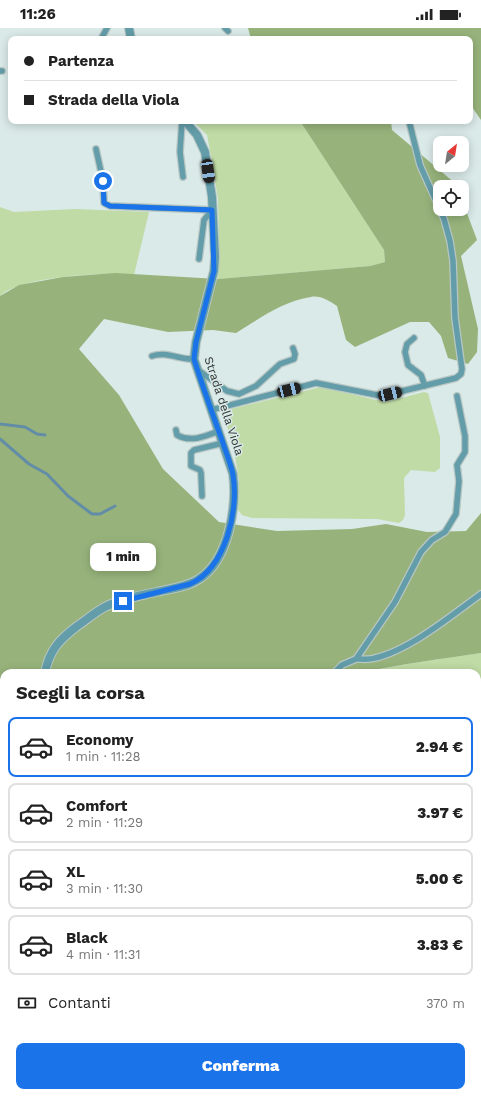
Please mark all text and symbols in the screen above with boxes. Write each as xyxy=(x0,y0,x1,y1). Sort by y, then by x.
text: 11:26 xyxy=(20,5,56,23)
text: Partenza xyxy=(48,52,114,70)
text: Strada della Viola xyxy=(48,91,179,109)
north arrow xyxy=(433,136,469,172)
map controls xyxy=(433,136,469,216)
car xyxy=(200,158,216,184)
route start xyxy=(94,172,112,190)
button: locate xyxy=(433,180,469,216)
street label: Strada della Viola xyxy=(201,355,247,457)
car xyxy=(276,381,302,399)
car xyxy=(377,385,403,403)
callout: 1 min xyxy=(90,543,156,571)
text: 1 min xyxy=(106,549,140,564)
route end xyxy=(114,592,132,610)
text: Scegli la corsa xyxy=(16,682,145,703)
icon: car xyxy=(18,729,54,765)
text: Economy xyxy=(66,731,133,749)
text: 2.94 € xyxy=(416,738,463,756)
text: 1 min · 11:28 xyxy=(66,749,141,764)
icon: car xyxy=(18,795,54,831)
text: Comfort xyxy=(66,797,127,815)
text: 3.97 € xyxy=(417,804,463,822)
text: 2 min · 11:29 xyxy=(66,815,143,830)
icon: car xyxy=(18,861,54,897)
text: XL xyxy=(66,863,85,881)
text: 5.00 € xyxy=(416,870,463,888)
text: 3 min · 11:30 xyxy=(66,881,143,896)
icon: car xyxy=(18,927,54,963)
text: Black xyxy=(66,929,108,947)
text: 3.83 € xyxy=(417,936,463,954)
text: 4 min · 11:31 xyxy=(66,947,140,962)
icon: cash xyxy=(16,992,38,1014)
text: Contanti xyxy=(48,994,111,1012)
text: 370 m xyxy=(426,996,465,1011)
button: Conferma xyxy=(16,1043,465,1089)

